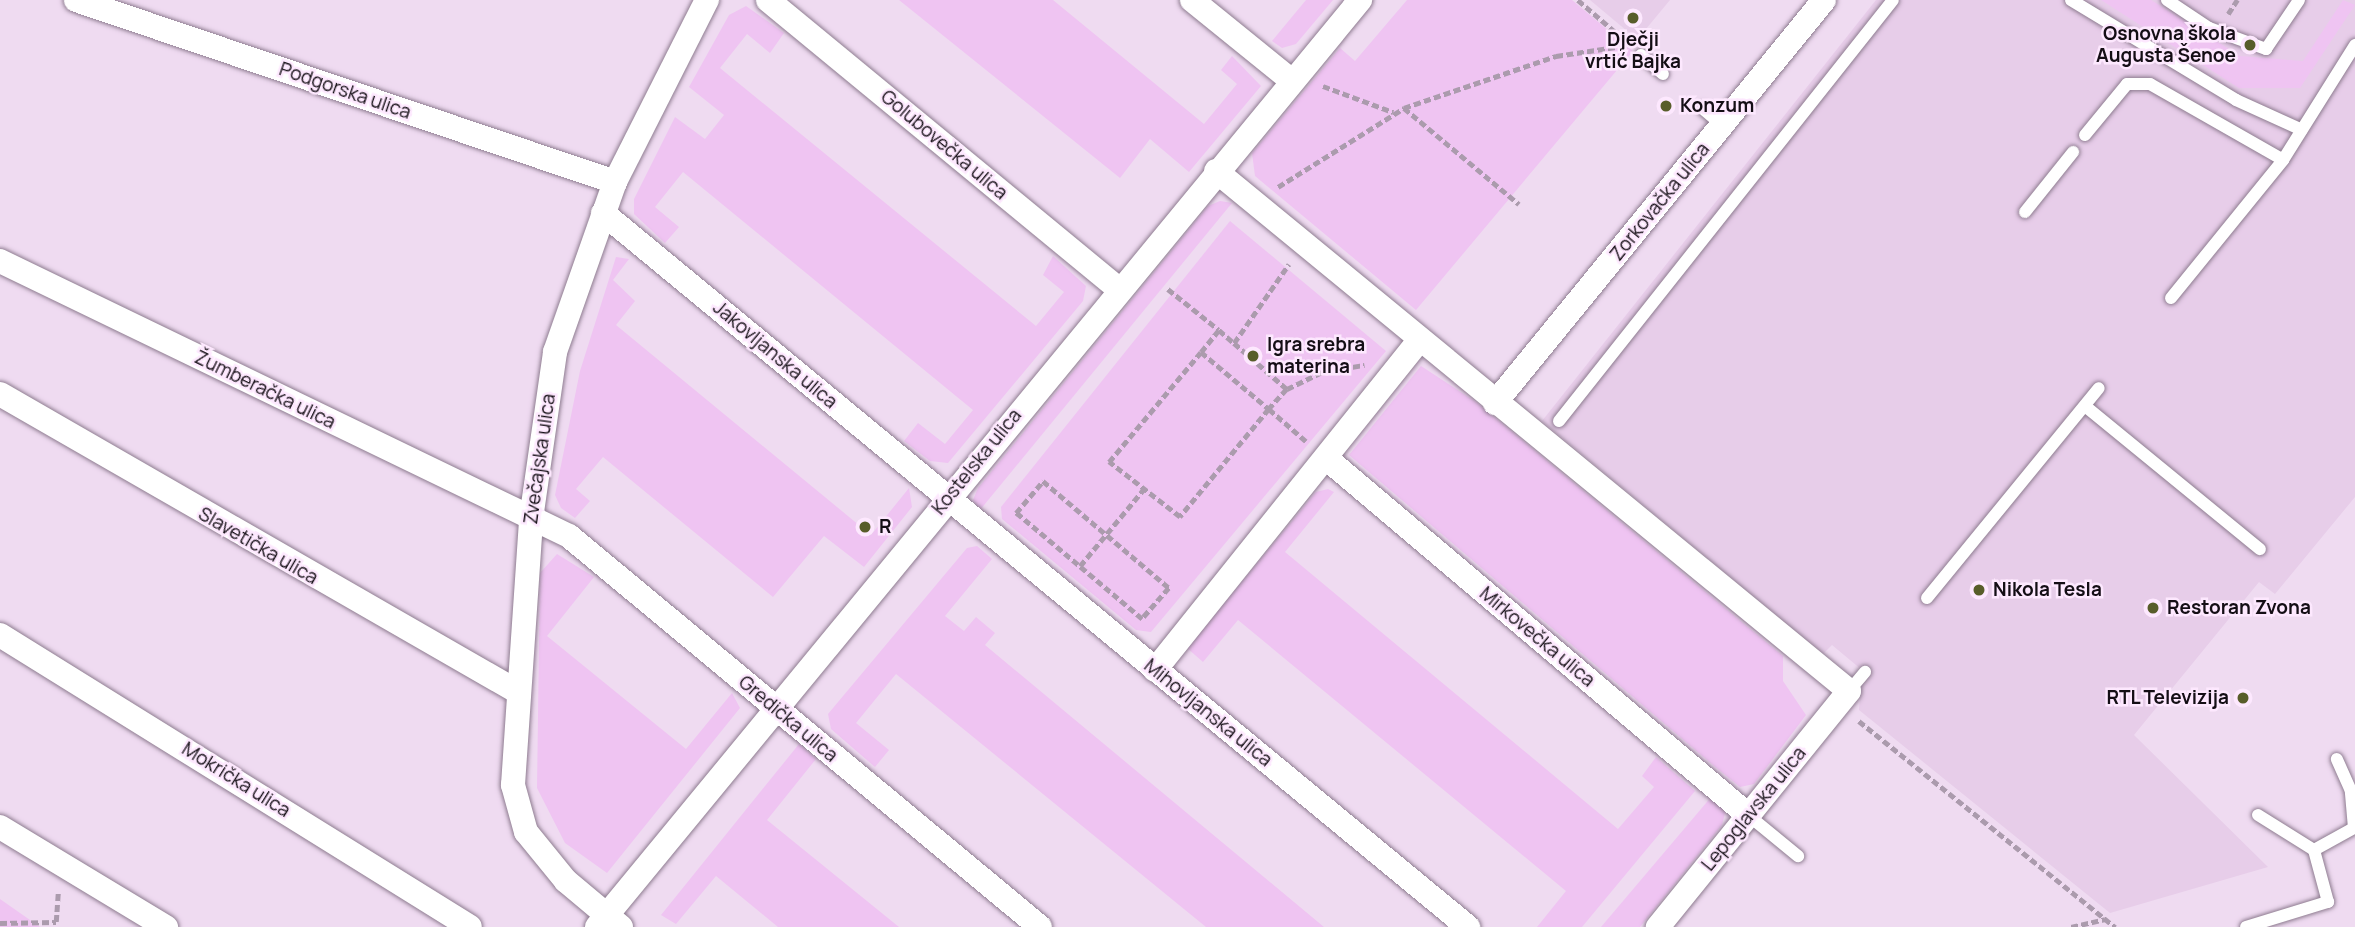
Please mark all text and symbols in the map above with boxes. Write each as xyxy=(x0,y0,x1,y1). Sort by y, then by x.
marker: Dječji vrtić Bajka xyxy=(1625,10,1641,26)
place label: Osnovna škola Augusta Šenoe xyxy=(2096,23,2236,67)
place label: Dječji vrtić Bajka xyxy=(1585,29,1681,73)
marker: Osnovna škola Augusta Šenoe xyxy=(2242,37,2258,53)
street label: Podgorska ulica xyxy=(276,58,414,124)
street label: Golubovečka ulica xyxy=(876,85,1012,205)
place label: Konzum xyxy=(1680,95,1754,117)
marker: Konzum xyxy=(1658,98,1674,114)
street label: Zorkovačka ulica xyxy=(1606,139,1714,265)
street label: Jakovljanska ulica xyxy=(708,296,842,414)
place label: Igra srebra materina xyxy=(1267,334,1365,378)
street label: Žumberačka ulica xyxy=(191,346,339,434)
marker: Igra srebra materina xyxy=(1245,348,1261,364)
street label: Zvečajska ulica xyxy=(520,392,560,526)
street label: Kostelska ulica xyxy=(927,405,1027,519)
street label: Slavetička ulica xyxy=(194,503,322,589)
place label: R xyxy=(879,516,892,538)
marker: R xyxy=(857,519,873,535)
place label: Nikola Tesla xyxy=(1993,579,2102,601)
street label: Mirkovečka ulica xyxy=(1475,582,1599,692)
marker: Nikola Tesla xyxy=(1971,582,1987,598)
place label: Restoran Zvona xyxy=(2167,597,2311,619)
marker: Restoran Zvona xyxy=(2145,600,2161,616)
street label: Mihovljanska ulica xyxy=(1139,654,1277,772)
street label: Gredička ulica xyxy=(734,671,842,767)
place label: RTL Televizija xyxy=(2105,687,2229,709)
marker: RTL Televizija xyxy=(2235,690,2251,706)
street label: Mokrička ulica xyxy=(178,738,294,822)
street label: Lepoglavska ulica xyxy=(1697,742,1811,876)

